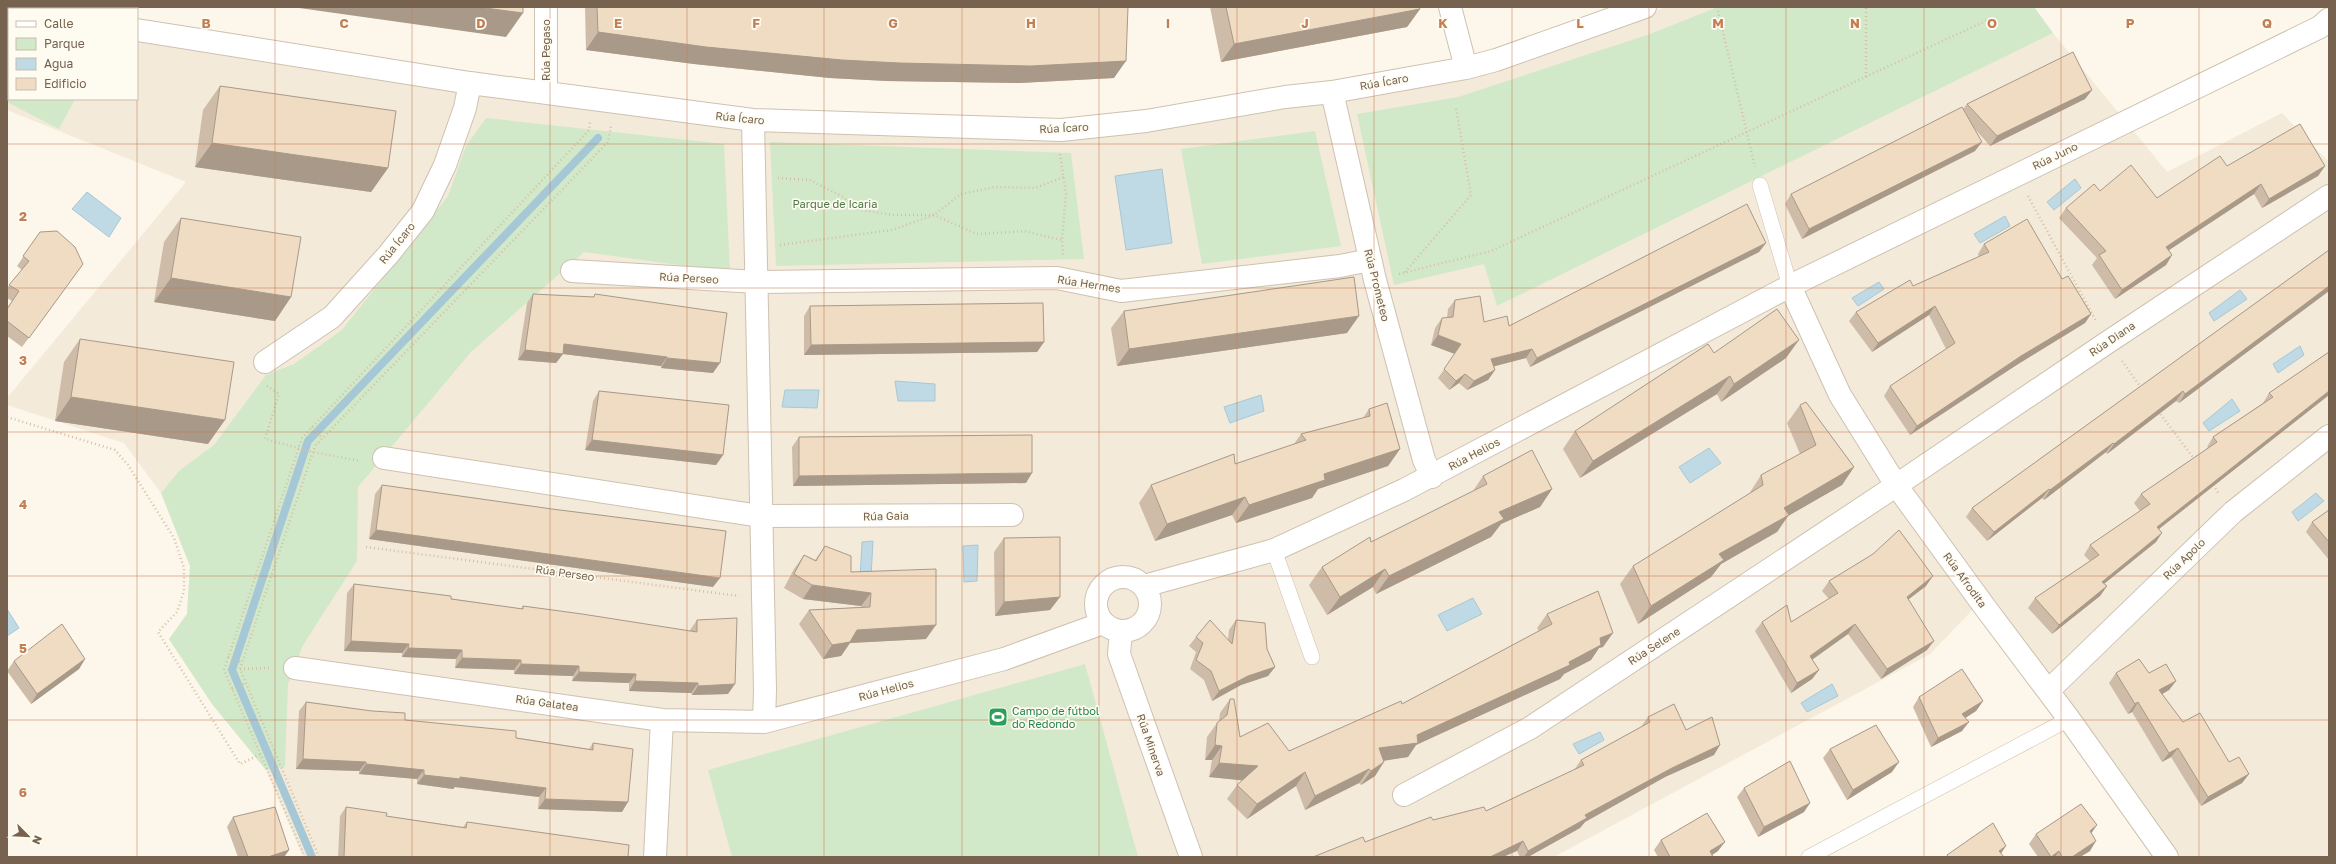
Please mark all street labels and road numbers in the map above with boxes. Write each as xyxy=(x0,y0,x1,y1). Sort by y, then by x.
street label: Rúa Pegaso xyxy=(539,19,552,81)
street label: Rúa Ícaro xyxy=(1358,71,1410,92)
street label: Rúa Ícaro xyxy=(715,108,766,127)
street label: Rúa Ícaro xyxy=(1039,120,1089,135)
street label: Rúa Juno xyxy=(2030,139,2080,172)
street label: Rúa Ícaro xyxy=(376,219,417,266)
street label: Rúa Prometeo xyxy=(1362,247,1393,323)
street label: Rúa Perseo xyxy=(659,269,719,286)
street label: Rúa Hermes xyxy=(1057,272,1122,295)
street label: Rúa Diana xyxy=(2086,318,2137,359)
street label: Rúa Helios xyxy=(1446,434,1502,473)
street label: Rúa Gaia xyxy=(863,509,909,522)
street label: Rúa Apolo xyxy=(2160,535,2208,582)
street label: Rúa Afrodita xyxy=(1941,550,1990,610)
street label: Rúa Perseo xyxy=(535,562,596,583)
street label: Rúa Selene xyxy=(1625,624,1682,667)
street label: Rúa Helios xyxy=(857,676,915,703)
street label: Rúa Galatea xyxy=(515,692,579,713)
street label: Rúa Minerva xyxy=(1135,712,1168,778)

